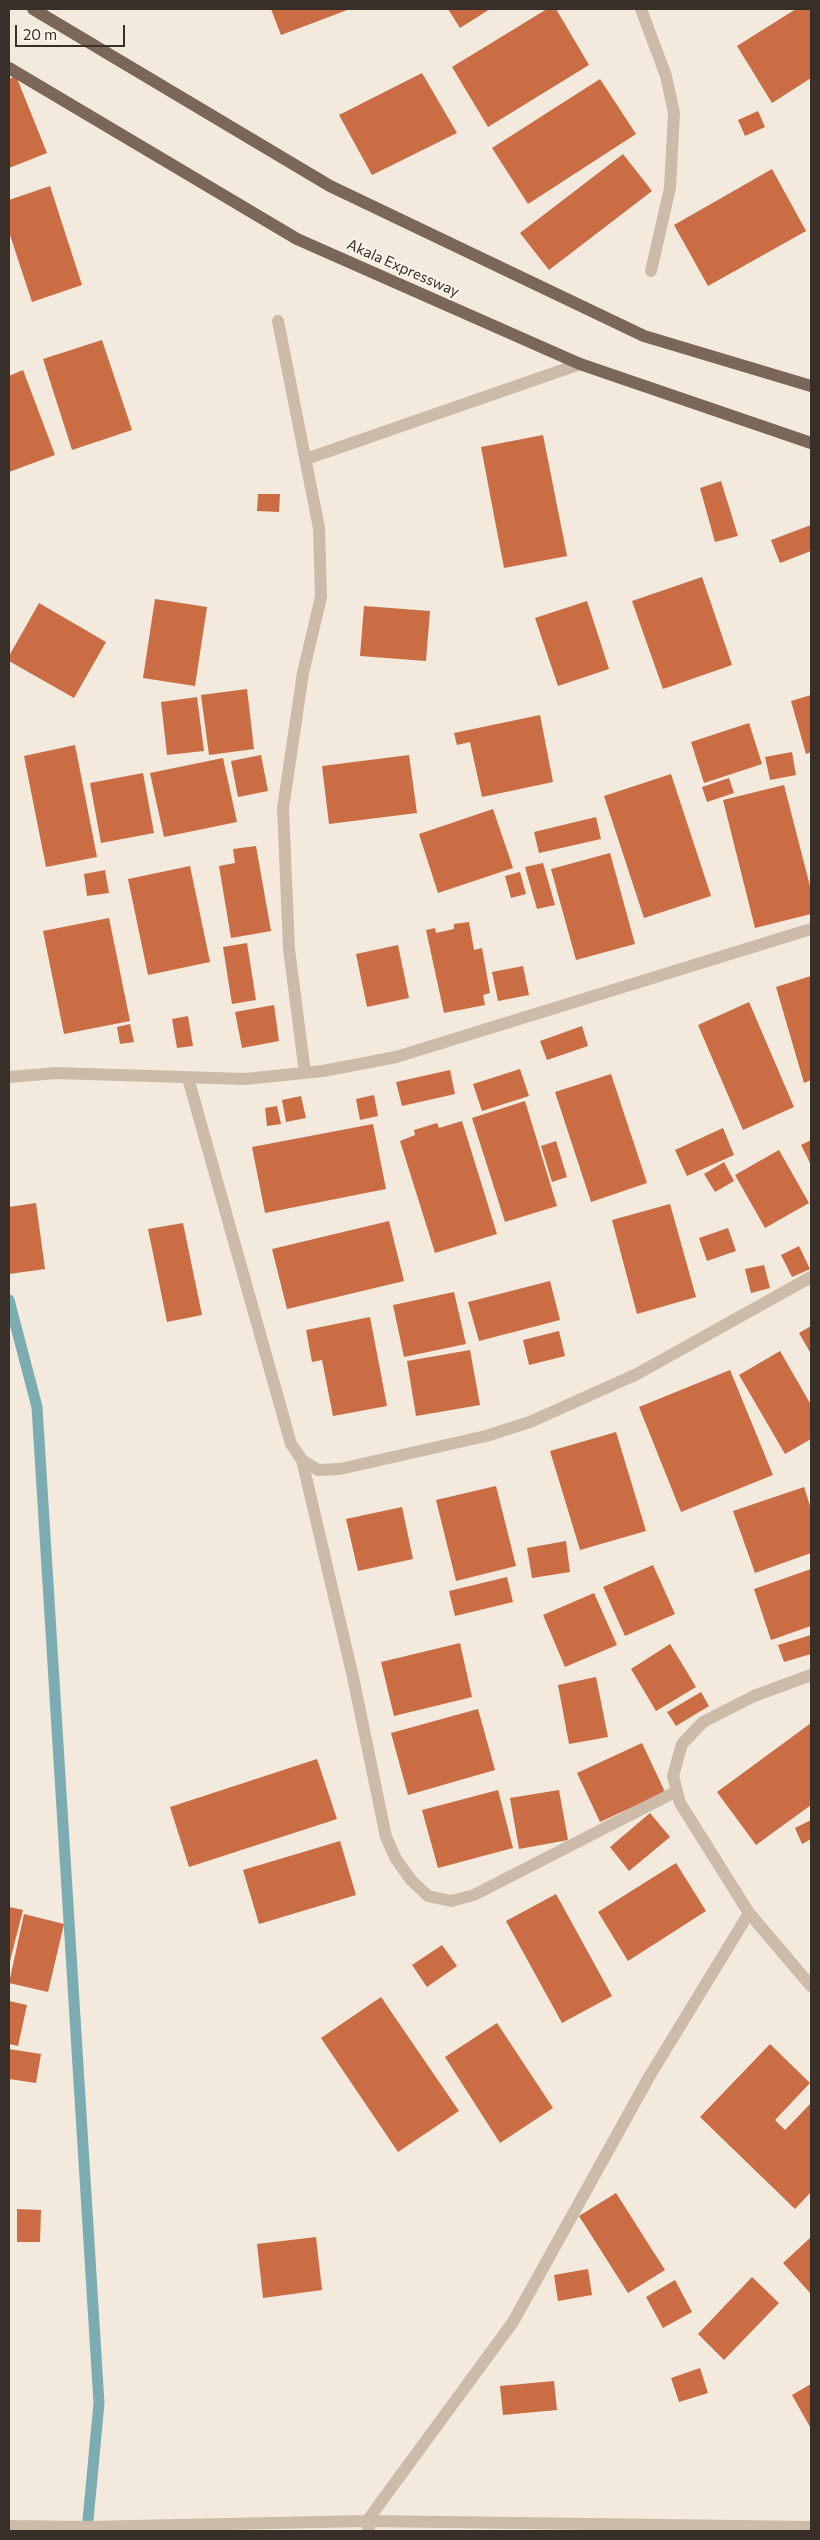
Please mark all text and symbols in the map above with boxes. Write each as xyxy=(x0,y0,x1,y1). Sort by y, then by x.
scale bar xyxy=(18,15,128,47)
text: 20 m xyxy=(23,25,57,43)
street label: Akala Expressway xyxy=(344,235,462,301)

